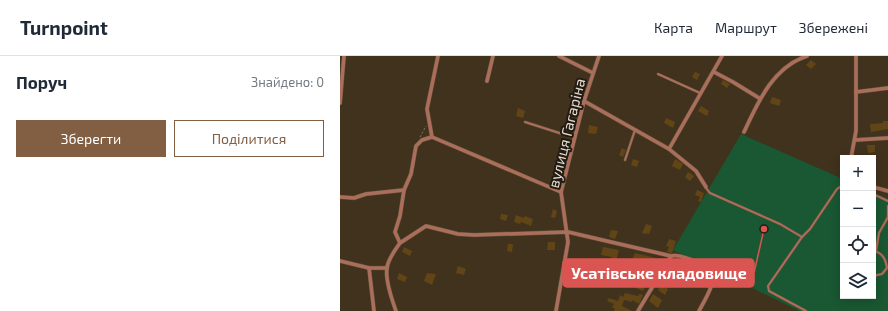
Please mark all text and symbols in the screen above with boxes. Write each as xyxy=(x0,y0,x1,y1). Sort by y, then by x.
text: Turnpoint xyxy=(20,16,108,39)
text: Карта xyxy=(654,19,693,36)
text: Маршрут xyxy=(715,19,777,36)
text: Збережені xyxy=(799,19,868,36)
text: Поруч xyxy=(16,72,67,92)
text: Знайдено: 0 xyxy=(251,74,324,90)
street label: вулиця Гагаріна xyxy=(544,76,589,190)
button: Зберегти xyxy=(16,120,166,157)
button: Поділитися xyxy=(174,120,324,157)
map controls xyxy=(840,155,876,299)
button: + xyxy=(840,155,876,191)
button: − xyxy=(840,191,876,227)
button: locate xyxy=(840,227,876,263)
callout: Усатівське кладовище xyxy=(563,259,754,287)
text: Усатівське кладовище xyxy=(571,263,747,282)
button: layers xyxy=(840,263,876,299)

